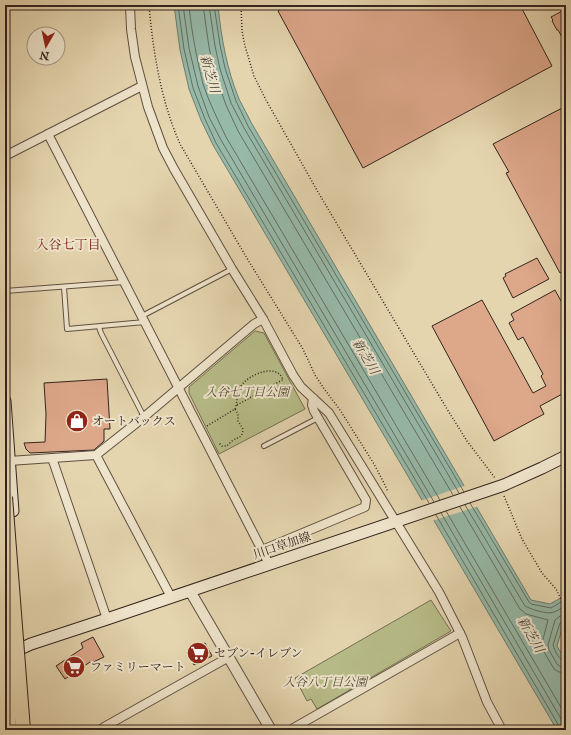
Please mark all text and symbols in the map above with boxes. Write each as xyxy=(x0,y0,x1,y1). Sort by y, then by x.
north arrow xyxy=(26,26,66,66)
text: N xyxy=(38,47,51,63)
water label: 新芝川 xyxy=(195,53,223,97)
district label: 入谷七丁目 xyxy=(35,237,101,254)
water label: 新芝川 xyxy=(348,336,383,380)
park label: 入谷七丁目公園 xyxy=(205,385,291,400)
shop icon: オートバックス xyxy=(64,408,90,434)
place label: オートバックス xyxy=(92,414,176,429)
street label: 川口草加線 xyxy=(251,529,313,563)
water label: 新芝川 xyxy=(513,614,548,658)
supermarket icon: セブン-イレブン xyxy=(185,640,211,666)
place label: セブン-イレブン xyxy=(214,646,303,661)
supermarket icon: ファミリーマート xyxy=(61,654,87,680)
place label: ファミリーマート xyxy=(90,660,186,675)
park label: 入谷八丁目公園 xyxy=(283,675,369,690)

